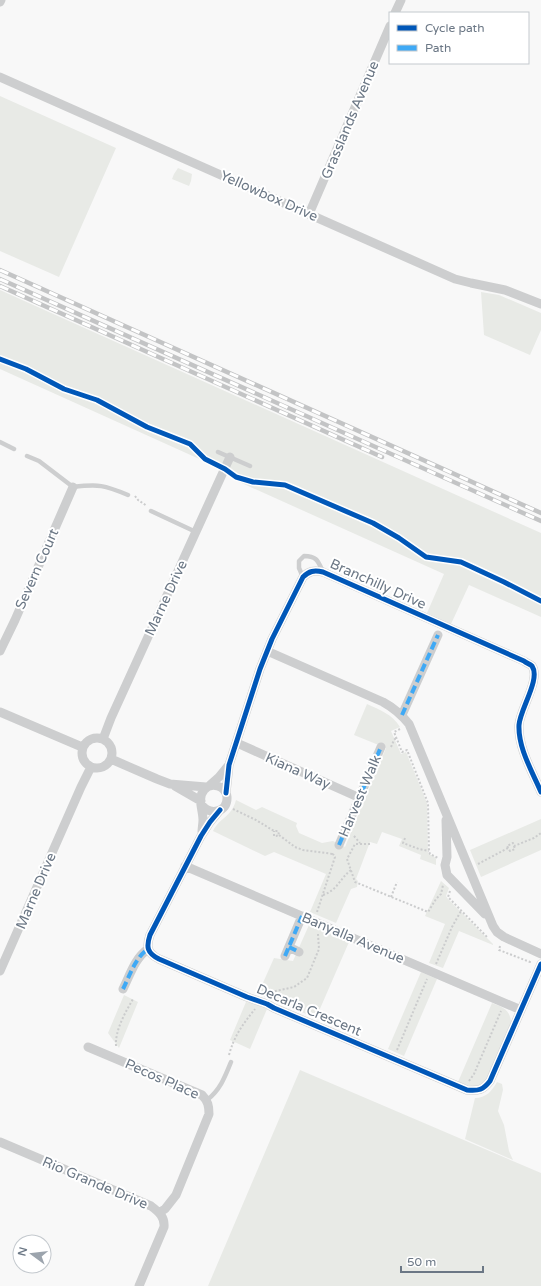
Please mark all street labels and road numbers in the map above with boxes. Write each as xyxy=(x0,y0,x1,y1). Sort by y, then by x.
street label: Grasslands Avenue xyxy=(317,58,383,182)
street label: Yellowbox Drive xyxy=(218,167,321,225)
street label: Severn Court xyxy=(12,525,63,612)
street label: Branchilly Drive xyxy=(327,555,429,613)
street label: Marne Drive xyxy=(141,557,191,638)
street label: Kiana Way xyxy=(263,749,334,793)
street label: Harvest Walk xyxy=(335,752,385,839)
street label: Marne Drive xyxy=(12,850,60,932)
street label: Banyalla Avenue xyxy=(299,909,407,967)
street label: Decarla Crescent xyxy=(254,980,365,1040)
street label: Pecos Place xyxy=(122,1055,202,1103)
street label: Rio Grande Drive xyxy=(40,1153,150,1213)

